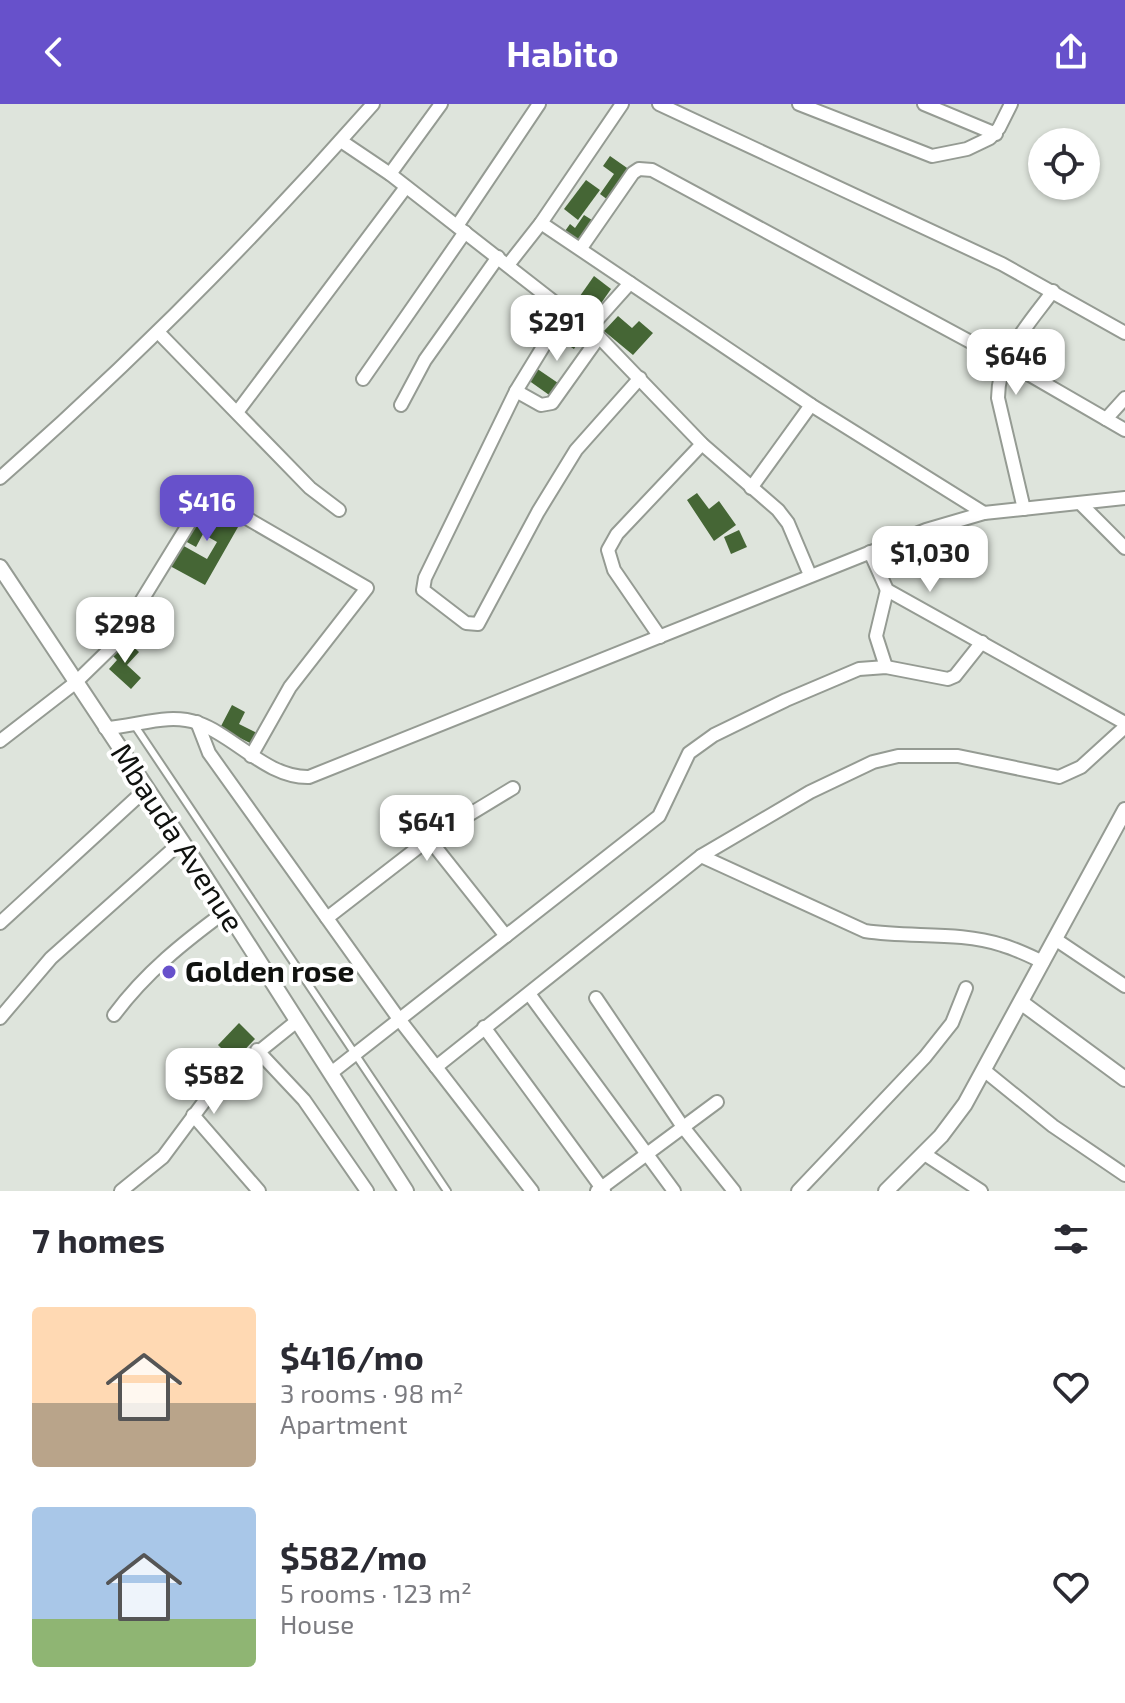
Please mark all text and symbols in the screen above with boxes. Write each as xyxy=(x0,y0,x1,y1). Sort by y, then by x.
icon: back xyxy=(32,30,76,74)
icon: share xyxy=(1049,30,1093,74)
text: Habito xyxy=(506,31,619,74)
map controls xyxy=(1028,128,1100,200)
button: locate xyxy=(1028,128,1100,200)
pin: $291 xyxy=(510,295,604,363)
text: $291 xyxy=(529,305,585,336)
pin: $646 xyxy=(969,329,1063,397)
text: $646 xyxy=(985,339,1047,370)
pin: $416 xyxy=(160,475,254,543)
text: $416 xyxy=(178,485,236,516)
pin: $1,030 xyxy=(865,526,995,594)
text: $1,030 xyxy=(890,536,970,567)
pin: $298 xyxy=(78,597,172,665)
text: $298 xyxy=(94,607,156,638)
street label: Mbauda Avenue xyxy=(104,736,253,938)
pin: $641 xyxy=(380,795,474,863)
text: $641 xyxy=(398,805,456,836)
place label: Golden rose xyxy=(185,952,354,988)
marker: Golden rose xyxy=(160,963,178,981)
pin: $582 xyxy=(167,1048,261,1116)
text: $582 xyxy=(184,1058,244,1089)
icon: filters xyxy=(1049,1217,1093,1261)
text: 7 homes xyxy=(32,1219,165,1260)
text: $416/mo xyxy=(280,1336,424,1377)
icon: home xyxy=(96,1339,192,1435)
icon: heart xyxy=(1049,1365,1093,1409)
text: 3 rooms · 98 m² xyxy=(280,1377,464,1408)
text: Apartment xyxy=(280,1408,408,1439)
text: $582/mo xyxy=(280,1536,427,1577)
icon: home xyxy=(96,1539,192,1635)
icon: heart xyxy=(1049,1565,1093,1609)
text: 5 rooms · 123 m² xyxy=(280,1577,472,1608)
text: House xyxy=(280,1608,354,1639)

